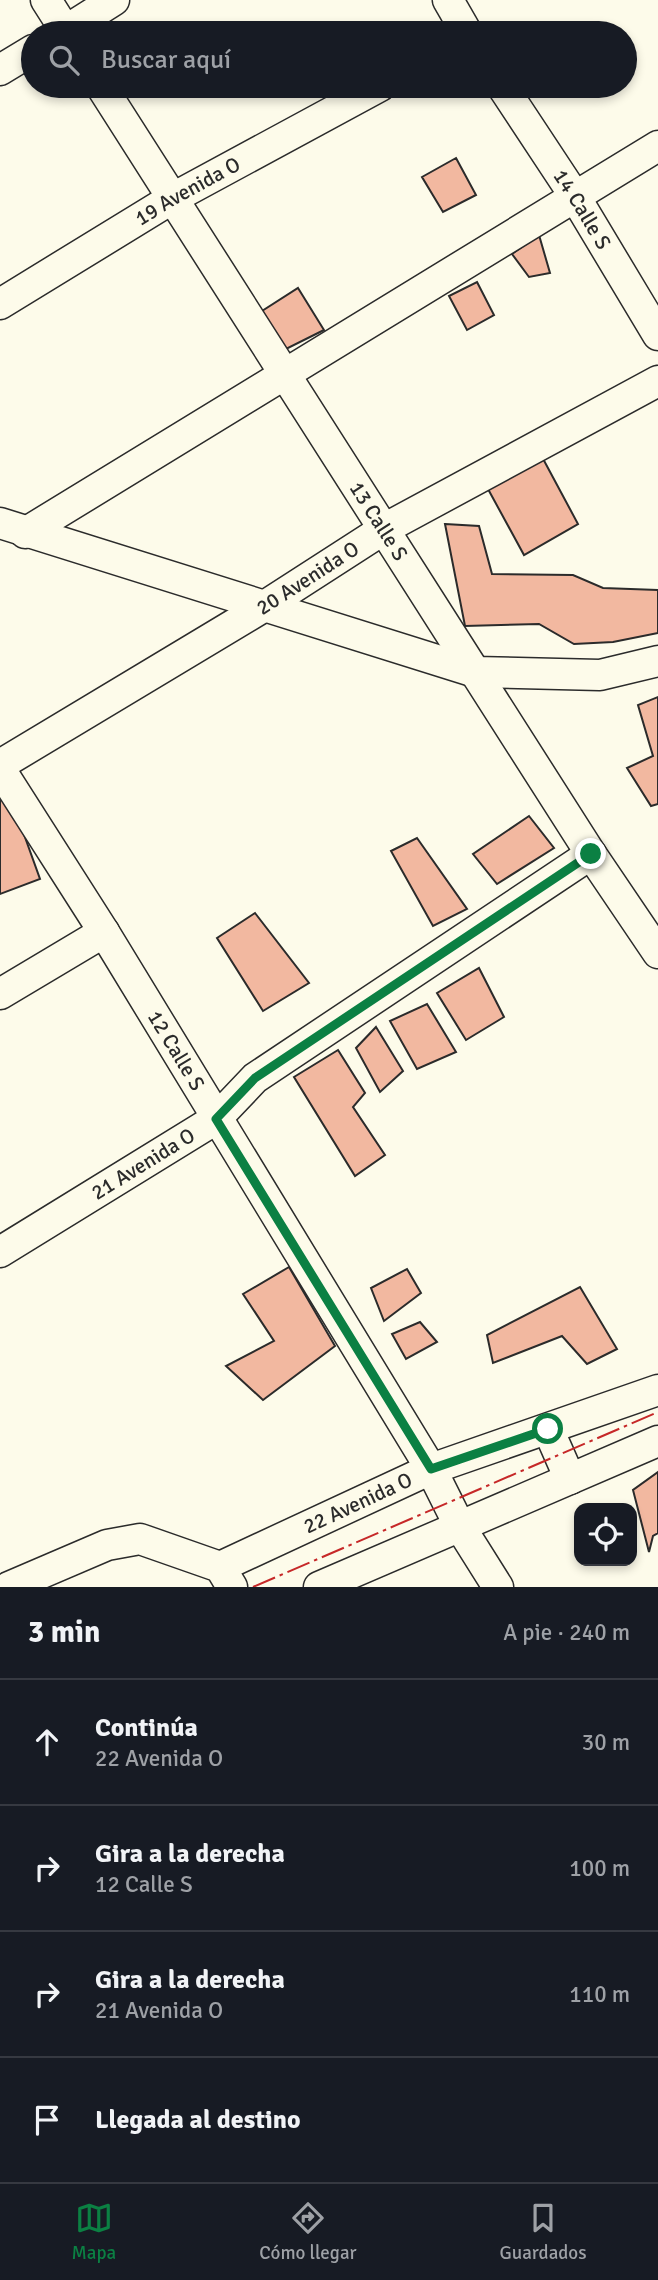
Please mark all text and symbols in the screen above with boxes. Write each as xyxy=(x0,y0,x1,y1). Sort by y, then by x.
search box xyxy=(21,21,637,98)
icon: search xyxy=(45,41,83,79)
text: Buscar aquí xyxy=(101,44,231,76)
street label: 19 Avenida O xyxy=(130,151,245,231)
street label: 14 Calle S xyxy=(548,164,617,254)
street label: 13 Calle S xyxy=(344,476,414,566)
street label: 20 Avenida O xyxy=(251,536,364,621)
route end xyxy=(575,838,606,869)
street label: 12 Calle S xyxy=(142,1006,210,1095)
street label: 21 Avenida O xyxy=(86,1122,200,1206)
route start xyxy=(532,1413,563,1444)
street label: 22 Avenida O xyxy=(299,1467,416,1539)
map controls xyxy=(574,1503,637,1566)
button: locate xyxy=(574,1503,637,1566)
text: 3 min xyxy=(28,1614,100,1651)
text: A pie · 240 m xyxy=(503,1618,630,1647)
text: Continúa xyxy=(95,1712,198,1744)
icon: ahead xyxy=(28,1723,66,1761)
text: 30 m xyxy=(582,1728,630,1757)
text: 22 Avenida O xyxy=(95,1744,223,1773)
text: Gira a la derecha xyxy=(95,1838,285,1870)
icon: right xyxy=(28,1849,66,1887)
text: 100 m xyxy=(569,1854,630,1883)
text: 12 Calle S xyxy=(95,1870,193,1899)
text: Gira a la derecha xyxy=(95,1964,285,1996)
icon: right xyxy=(28,1975,66,2013)
text: 110 m xyxy=(569,1980,630,2009)
text: 21 Avenida O xyxy=(95,1996,223,2025)
icon: arrive xyxy=(28,2101,66,2139)
text: Llegada al destino xyxy=(95,2104,301,2136)
tab: Mapa xyxy=(72,2199,116,2265)
tab: Cómo llegar xyxy=(259,2199,357,2265)
tab: Guardados xyxy=(500,2199,586,2265)

